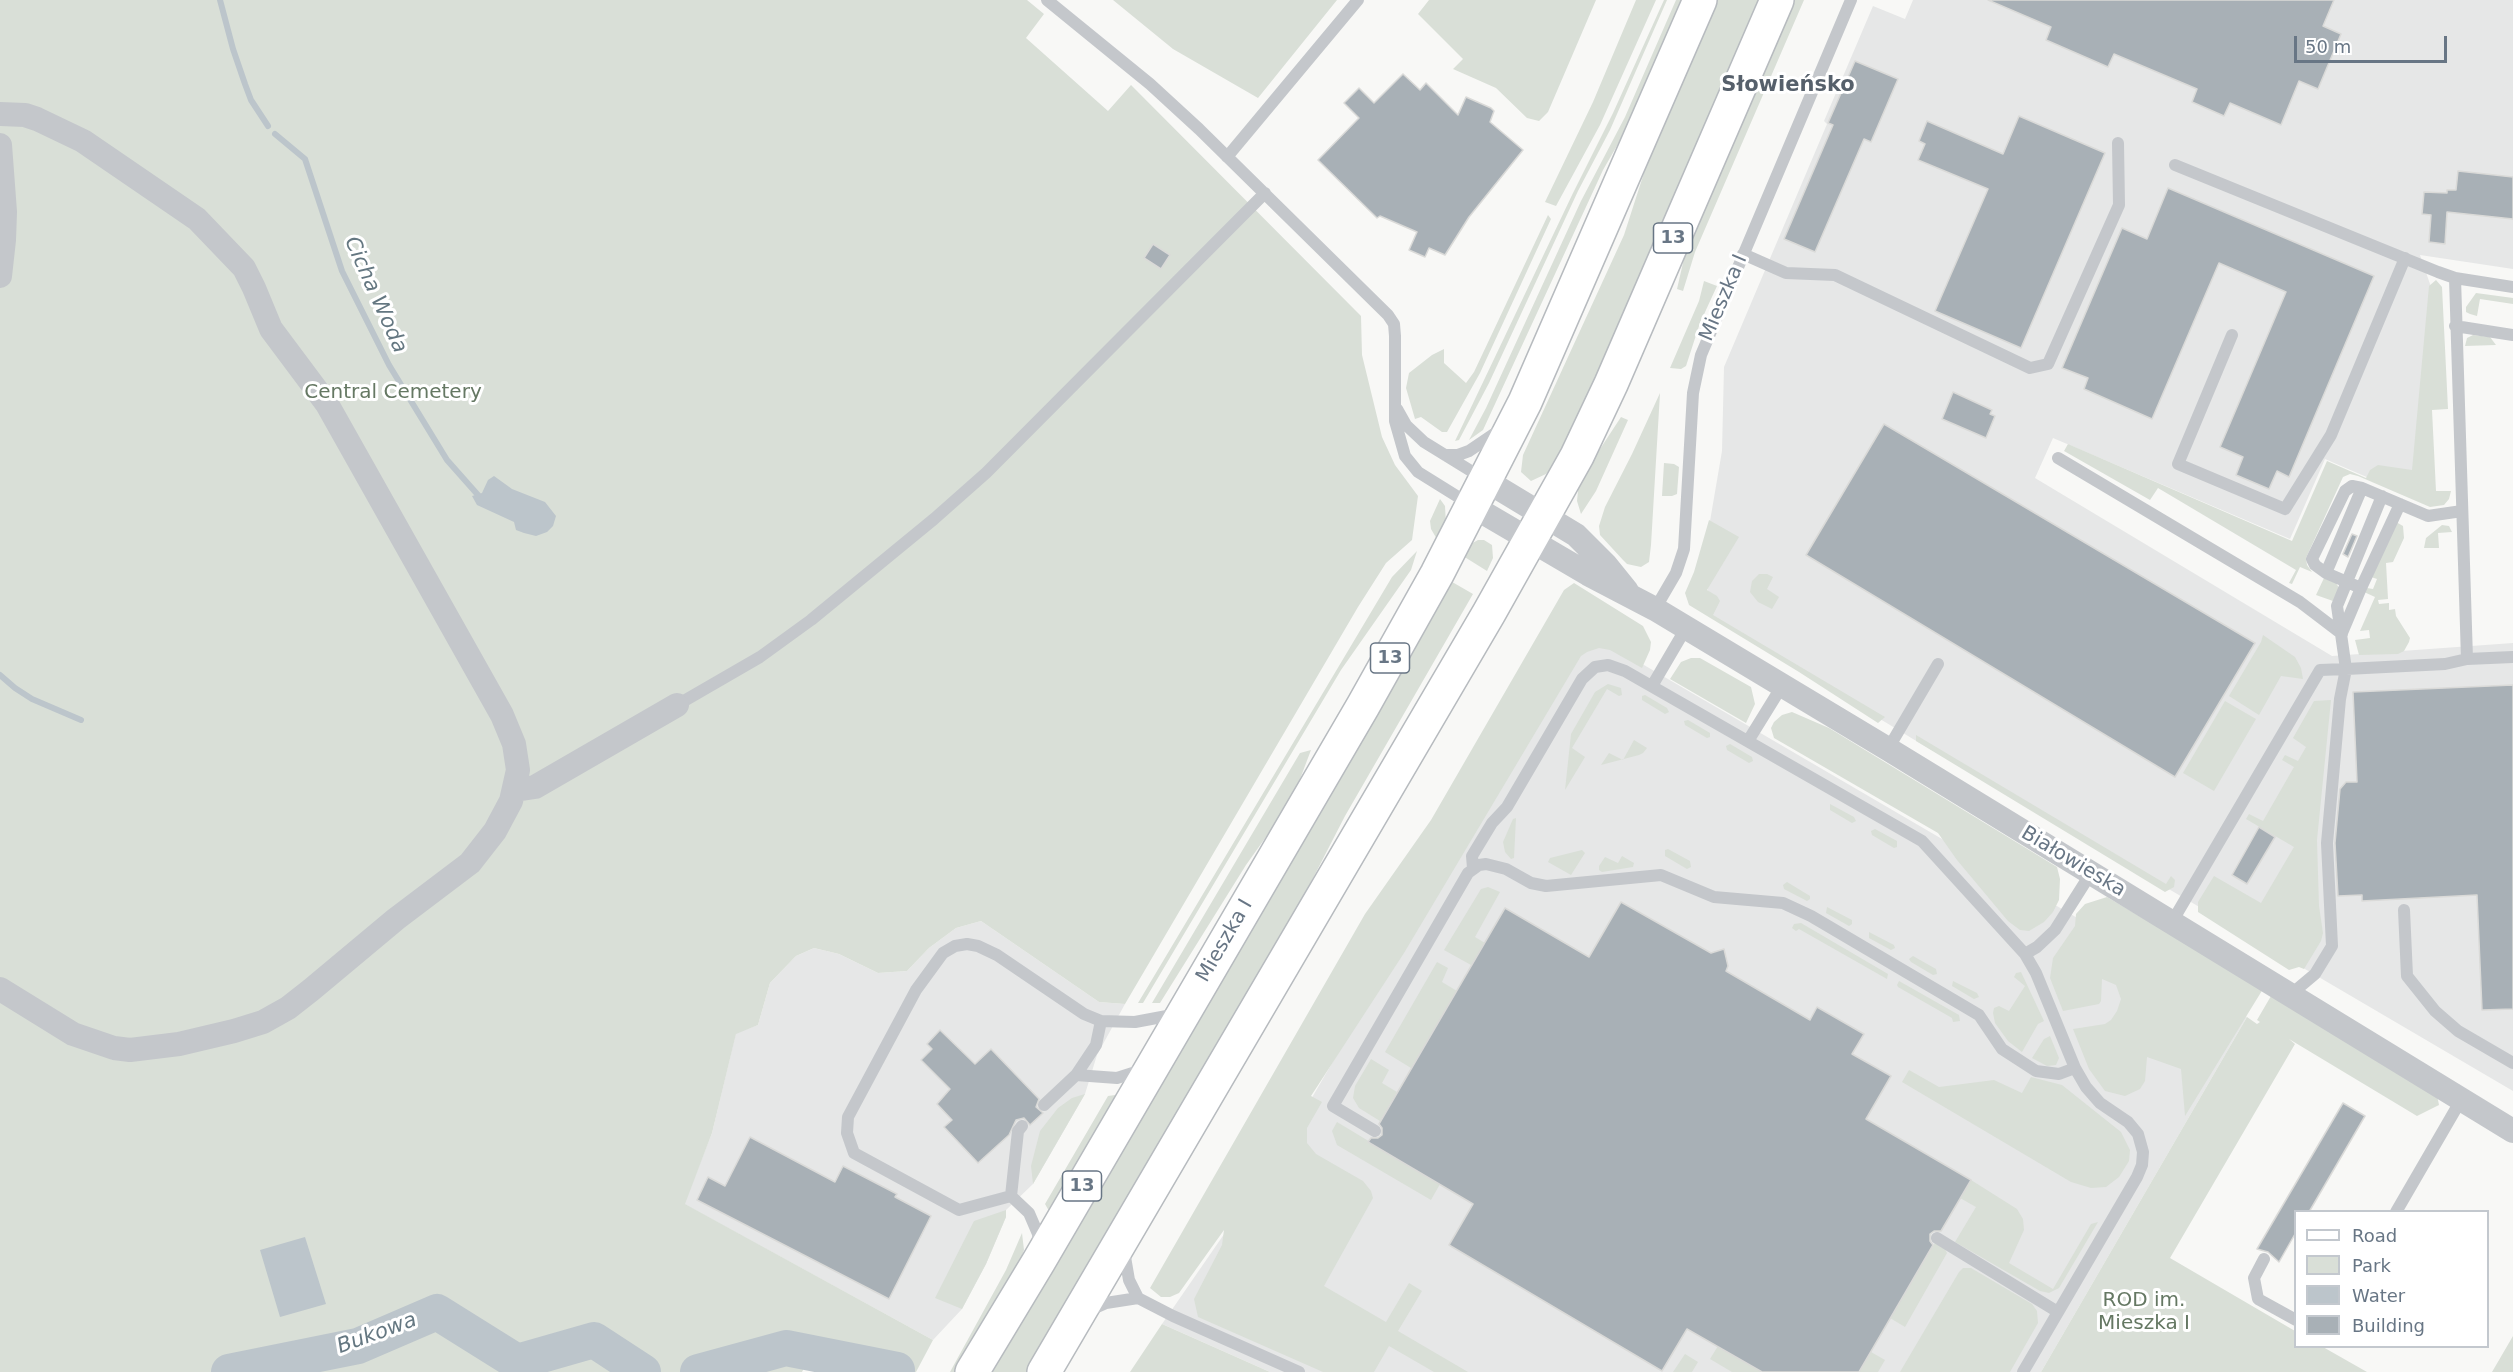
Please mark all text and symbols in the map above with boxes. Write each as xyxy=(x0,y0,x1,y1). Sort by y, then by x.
scale bar xyxy=(2297,24,2450,62)
text: 50 m xyxy=(2305,36,2351,57)
district label: Słowieńsko xyxy=(1721,73,1855,99)
road number: 13 xyxy=(1654,223,1692,253)
water label: Cicha Woda xyxy=(338,233,412,357)
street label: Mieszka I xyxy=(1695,251,1753,345)
park label: Central Cemetery xyxy=(304,381,482,405)
road number: 13 xyxy=(1370,643,1410,673)
street label: Białowieska xyxy=(2016,821,2130,903)
street label: Mieszka I xyxy=(1192,895,1258,987)
road number: 13 xyxy=(1062,1171,1102,1201)
legend xyxy=(2294,1210,2489,1348)
text: Road xyxy=(2352,1225,2397,1246)
text: Park xyxy=(2352,1255,2391,1276)
text: Water xyxy=(2352,1285,2405,1306)
park label: ROD im. Mieszka I xyxy=(2098,1289,2190,1336)
water label: Bukowa xyxy=(334,1308,420,1360)
text: Building xyxy=(2352,1315,2425,1336)

